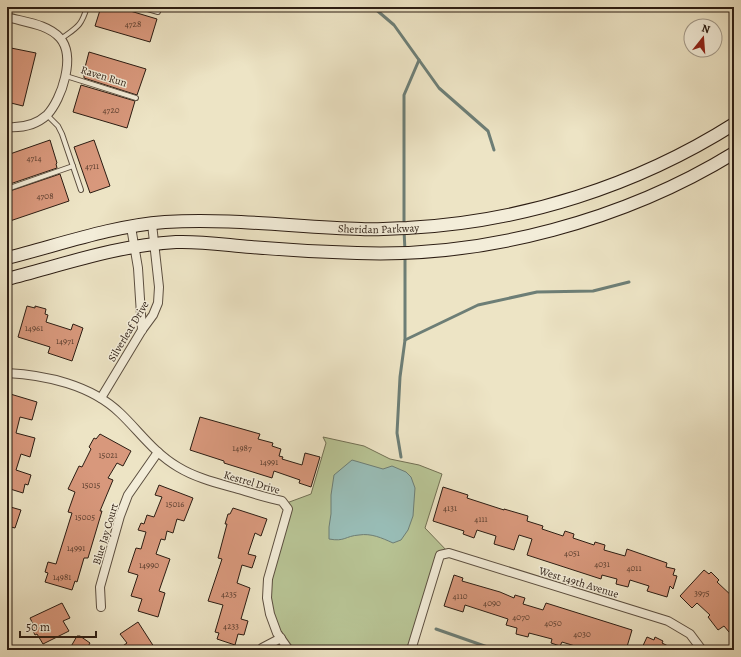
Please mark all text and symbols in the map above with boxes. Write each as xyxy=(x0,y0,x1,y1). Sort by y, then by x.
house number: 4728 xyxy=(125,18,141,30)
north arrow xyxy=(683,18,723,58)
text: N xyxy=(700,21,712,37)
street label: Raven Run xyxy=(79,62,129,91)
house number: 4720 xyxy=(103,104,120,116)
house number: 4714 xyxy=(26,152,42,164)
house number: 4711 xyxy=(85,160,99,172)
house number: 4708 xyxy=(36,190,54,202)
street label: Sheridan Parkway xyxy=(338,220,420,237)
street label: Silverleaf Drive xyxy=(104,298,153,365)
house number: 14961 xyxy=(25,322,43,334)
house number: 14971 xyxy=(56,335,74,347)
house number: 14987 xyxy=(232,442,252,454)
house number: 15021 xyxy=(98,449,118,461)
house number: 14991 xyxy=(260,456,278,468)
street label: Kestrel Drive xyxy=(222,467,282,498)
house number: 15015 xyxy=(82,479,100,491)
house number: 15016 xyxy=(166,498,184,510)
street label: Blue Jay Court xyxy=(89,501,122,567)
house number: 4131 xyxy=(443,502,457,514)
house number: 15005 xyxy=(75,511,95,523)
house number: 4111 xyxy=(474,513,488,525)
house number: 14991 xyxy=(67,542,85,554)
house number: 4051 xyxy=(564,547,580,559)
house number: 4031 xyxy=(594,558,610,570)
house number: 14990 xyxy=(139,559,159,571)
house number: 4011 xyxy=(626,562,642,574)
street label: West 149th Avenue xyxy=(536,563,621,602)
house number: 14981 xyxy=(53,571,71,583)
house number: 3975 xyxy=(694,587,710,599)
house number: 4235 xyxy=(221,588,237,600)
house number: 4110 xyxy=(452,590,468,602)
house number: 4090 xyxy=(483,597,501,609)
house number: 4070 xyxy=(512,611,530,623)
scale bar xyxy=(20,613,96,639)
house number: 4050 xyxy=(544,617,562,629)
text: 50 m xyxy=(26,619,50,635)
house number: 4233 xyxy=(223,620,239,632)
house number: 4030 xyxy=(573,628,591,640)

